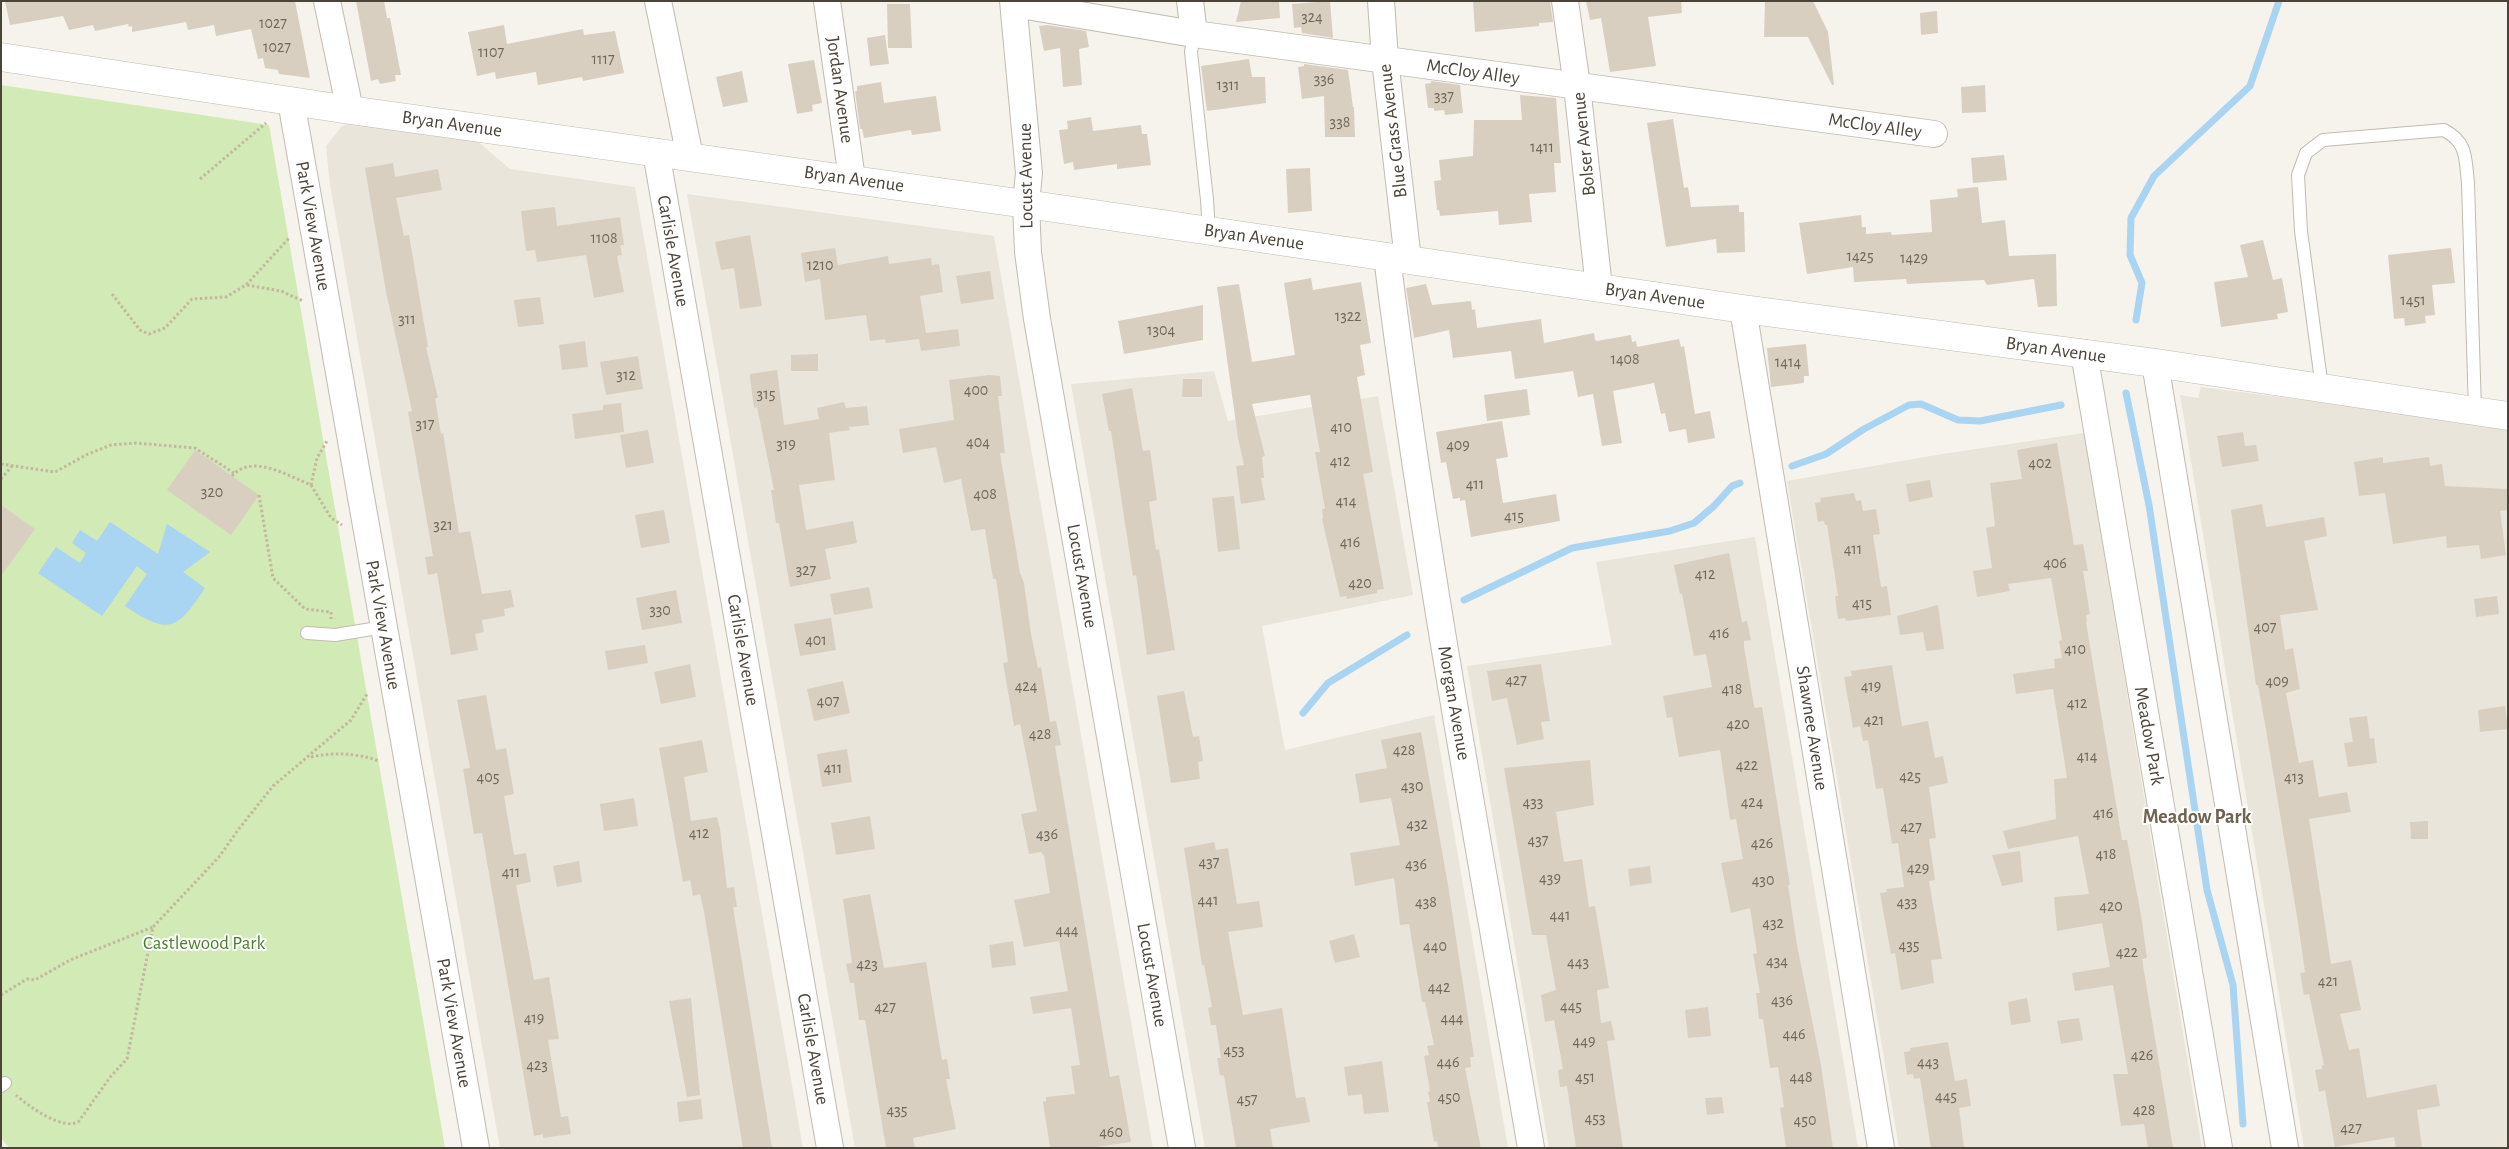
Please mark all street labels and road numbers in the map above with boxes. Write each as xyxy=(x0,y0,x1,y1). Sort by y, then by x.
street label: Jordan Avenue xyxy=(821,35,859,145)
street label: McCloy Alley xyxy=(1425,54,1521,90)
street label: Blue Grass Avenue xyxy=(1373,63,1413,199)
street label: Bolser Avenue xyxy=(1567,91,1601,197)
street label: Bryan Avenue xyxy=(400,106,504,142)
street label: McCloy Alley xyxy=(1827,108,1923,144)
street label: Locust Avenue xyxy=(1014,123,1038,229)
street label: Park View Avenue xyxy=(290,159,336,293)
street label: Bryan Avenue xyxy=(802,161,906,197)
street label: Carlisle Avenue xyxy=(652,193,694,309)
street label: Bryan Avenue xyxy=(1202,219,1306,255)
street label: Bryan Avenue xyxy=(1603,278,1707,314)
street label: Bryan Avenue xyxy=(2004,332,2108,368)
street label: Locust Avenue xyxy=(1062,522,1102,630)
street label: Park View Avenue xyxy=(360,558,406,692)
street label: Carlisle Avenue xyxy=(722,592,764,708)
street label: Morgan Avenue xyxy=(1433,644,1475,762)
street label: Shawnee Avenue xyxy=(1791,664,1833,792)
street label: Meadow Park xyxy=(2129,685,2169,787)
street label: Locust Avenue xyxy=(1132,921,1172,1029)
street label: Park View Avenue xyxy=(431,956,477,1090)
street label: Carlisle Avenue xyxy=(792,991,834,1107)

